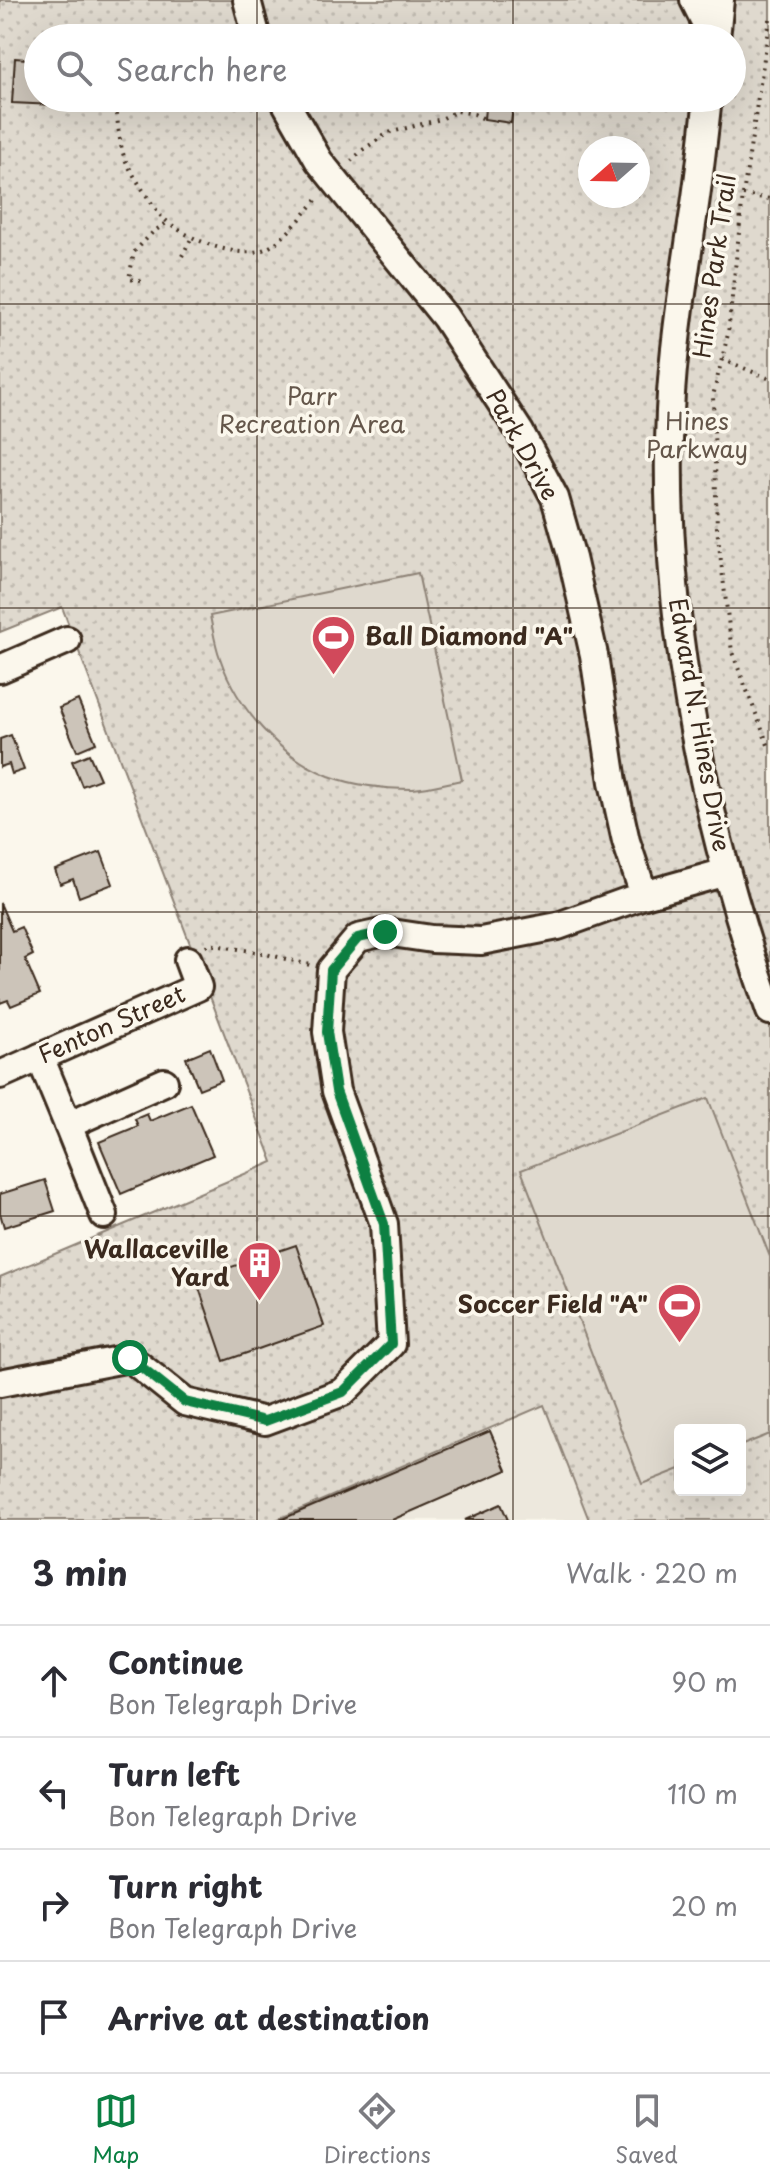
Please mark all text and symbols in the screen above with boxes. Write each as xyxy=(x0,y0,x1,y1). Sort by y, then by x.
search box xyxy=(24,24,746,112)
icon: search xyxy=(52,46,96,90)
text: Search here xyxy=(116,46,288,91)
north arrow xyxy=(578,136,650,208)
street label: Hines Park Trail xyxy=(682,171,744,360)
park label: Parr Recreation Area xyxy=(219,377,405,441)
street label: Park Drive xyxy=(478,382,569,506)
park label: Hines Parkway xyxy=(646,402,748,466)
street label: Edward N. Hines Drive xyxy=(661,595,741,854)
sports icon: Ball Diamond "A" xyxy=(310,613,358,676)
place label: Ball Diamond "A" xyxy=(365,617,573,653)
route end xyxy=(367,914,403,950)
street label: Fenton Street xyxy=(32,975,191,1072)
place label: Wallaceville Yard xyxy=(84,1230,229,1294)
building icon: Wallaceville Yard xyxy=(236,1240,284,1303)
sports icon: Soccer Field "A" xyxy=(655,1281,703,1344)
place label: Soccer Field "A" xyxy=(458,1285,648,1321)
route start xyxy=(112,1340,148,1376)
map controls xyxy=(674,1424,746,1496)
button: layers xyxy=(674,1424,746,1496)
text: 3 min xyxy=(32,1546,128,1598)
text: Walk · 220 m xyxy=(566,1553,738,1592)
text: Continue xyxy=(108,1639,243,1684)
icon: ahead xyxy=(32,1659,76,1703)
text: 90 m xyxy=(671,1662,738,1701)
text: Bon Telegraph Drive xyxy=(108,1684,357,1723)
text: Turn left xyxy=(108,1751,240,1796)
icon: left xyxy=(32,1771,76,1815)
text: 110 m xyxy=(667,1774,738,1813)
text: Bon Telegraph Drive xyxy=(108,1796,357,1835)
text: Turn right xyxy=(108,1863,263,1908)
icon: right xyxy=(32,1883,76,1927)
text: 20 m xyxy=(671,1886,738,1925)
text: Bon Telegraph Drive xyxy=(108,1908,357,1947)
icon: arrive xyxy=(32,1995,76,2039)
text: Arrive at destination xyxy=(108,1995,430,2040)
tab: Map xyxy=(92,2089,139,2170)
tab: Directions xyxy=(324,2089,431,2170)
tab: Saved xyxy=(615,2089,678,2170)

